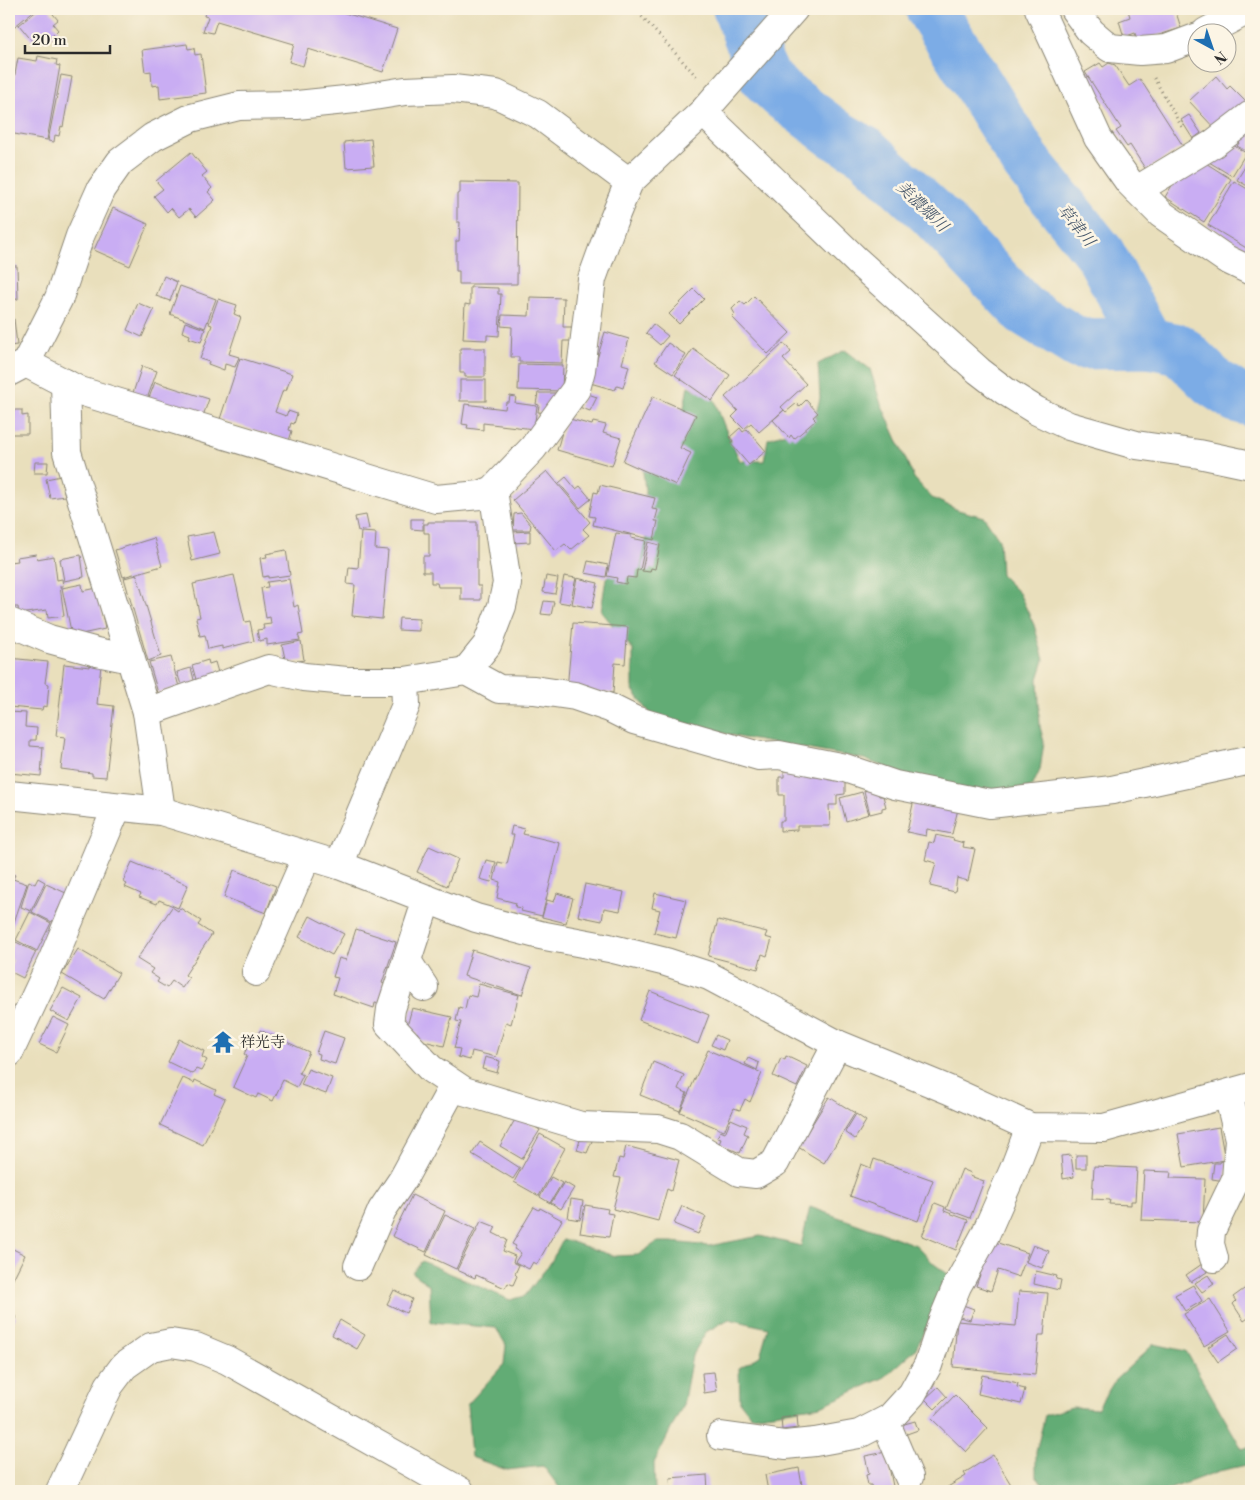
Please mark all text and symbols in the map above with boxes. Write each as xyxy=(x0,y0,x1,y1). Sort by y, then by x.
scale bar xyxy=(25,22,110,54)
north arrow xyxy=(1188,22,1238,72)
text: 20 m xyxy=(32,31,67,50)
text: N xyxy=(1210,47,1230,68)
water label: 美濃郷川 xyxy=(892,177,954,238)
water label: 草津川 xyxy=(1053,201,1100,252)
temple icon: 祥光寺 xyxy=(210,1029,236,1055)
place label: 祥光寺 xyxy=(240,1033,285,1052)

